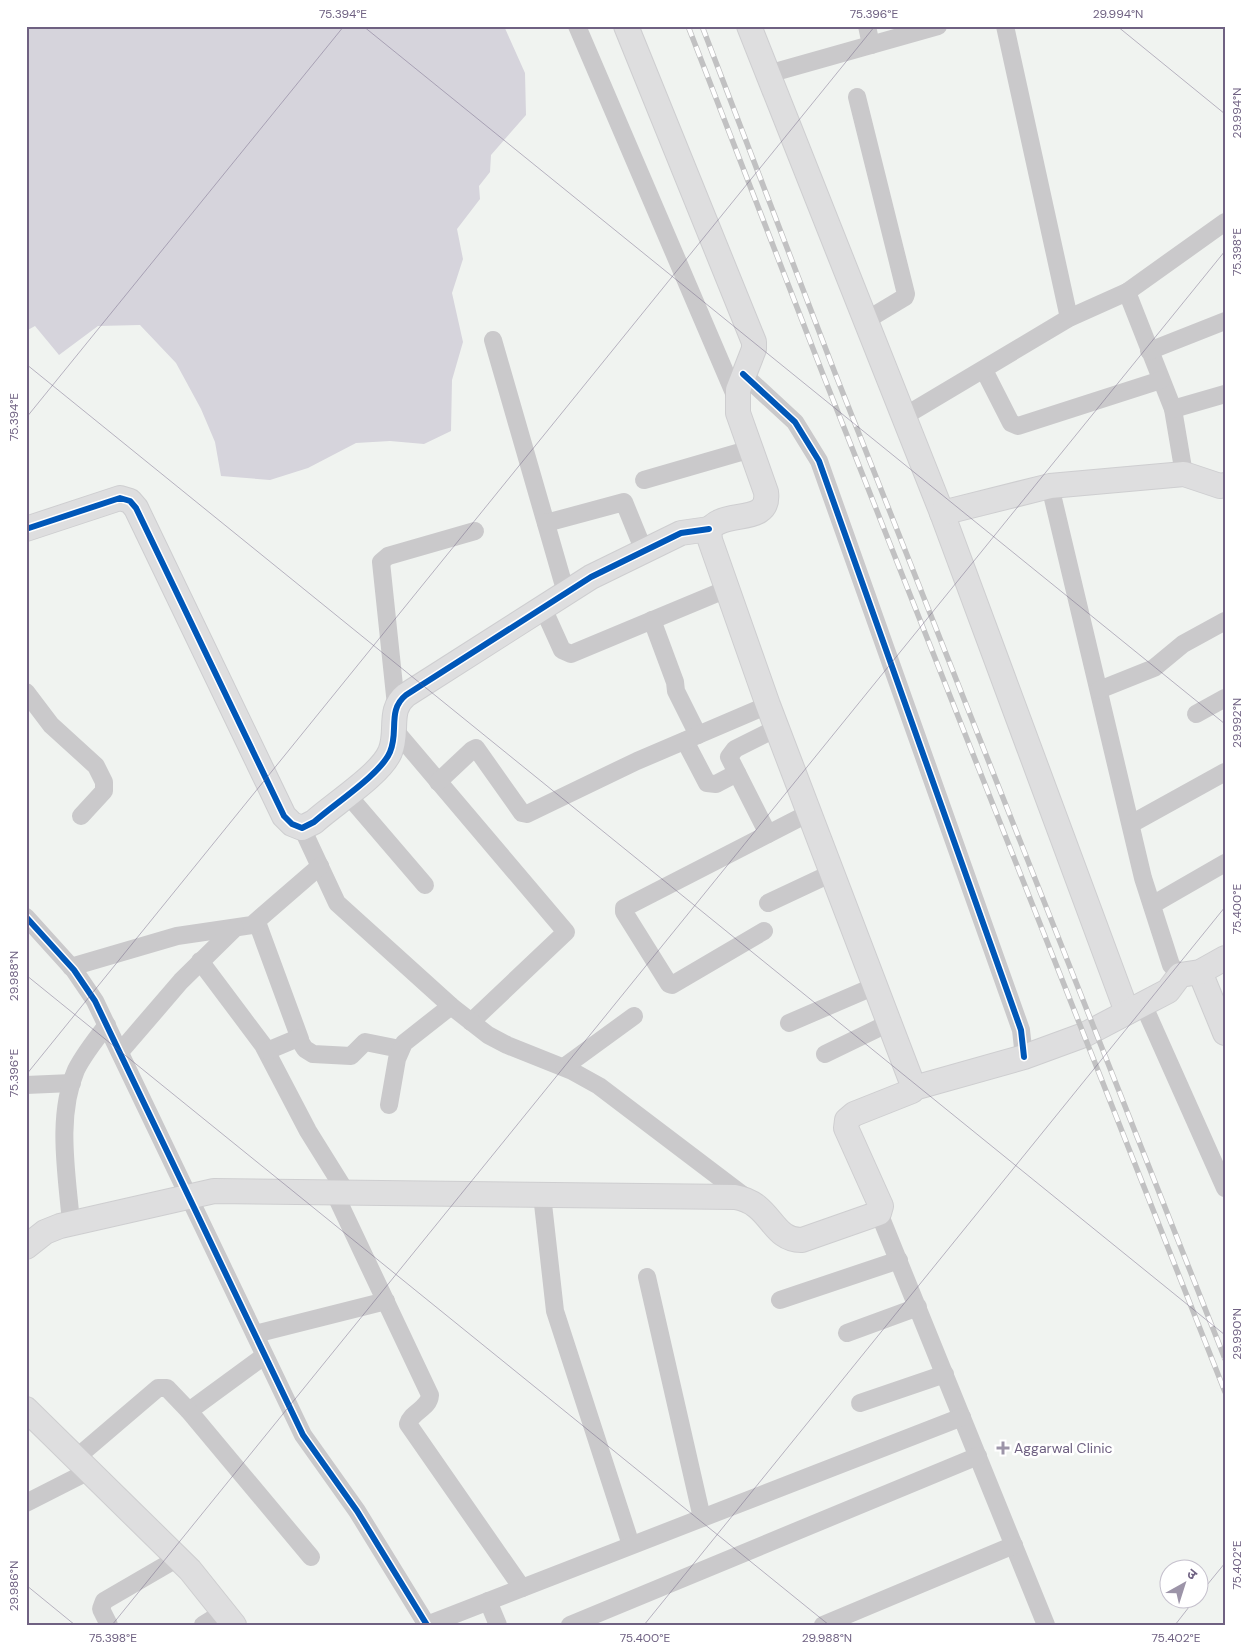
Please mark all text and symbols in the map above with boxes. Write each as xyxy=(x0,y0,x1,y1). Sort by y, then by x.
text: 75.394°E xyxy=(319,6,367,22)
text: 75.396°E xyxy=(850,6,898,22)
text: 29.994°N xyxy=(1093,6,1143,22)
text: 29.994°N xyxy=(1229,88,1245,138)
text: 75.398°E xyxy=(1229,228,1245,276)
text: 75.394°E xyxy=(6,393,22,441)
text: 29.992°N xyxy=(1229,698,1245,748)
text: 75.400°E xyxy=(1229,884,1245,934)
text: 29.988°N xyxy=(6,951,22,1001)
text: 75.396°E xyxy=(6,1049,22,1097)
text: 29.990°N xyxy=(1229,1308,1245,1360)
place label: Aggarwal Clinic xyxy=(1014,1439,1113,1457)
marker: Aggarwal Clinic xyxy=(996,1441,1010,1455)
text: 75.402°E xyxy=(1229,1540,1245,1589)
north arrow xyxy=(1158,1558,1208,1608)
text: 29.986°N xyxy=(6,1561,22,1611)
text: उ xyxy=(1183,1564,1202,1584)
text: 75.398°E xyxy=(89,1630,137,1646)
text: 75.400°E xyxy=(620,1630,670,1646)
text: 29.988°N xyxy=(802,1630,852,1646)
text: 75.402°E xyxy=(1152,1630,1201,1646)

